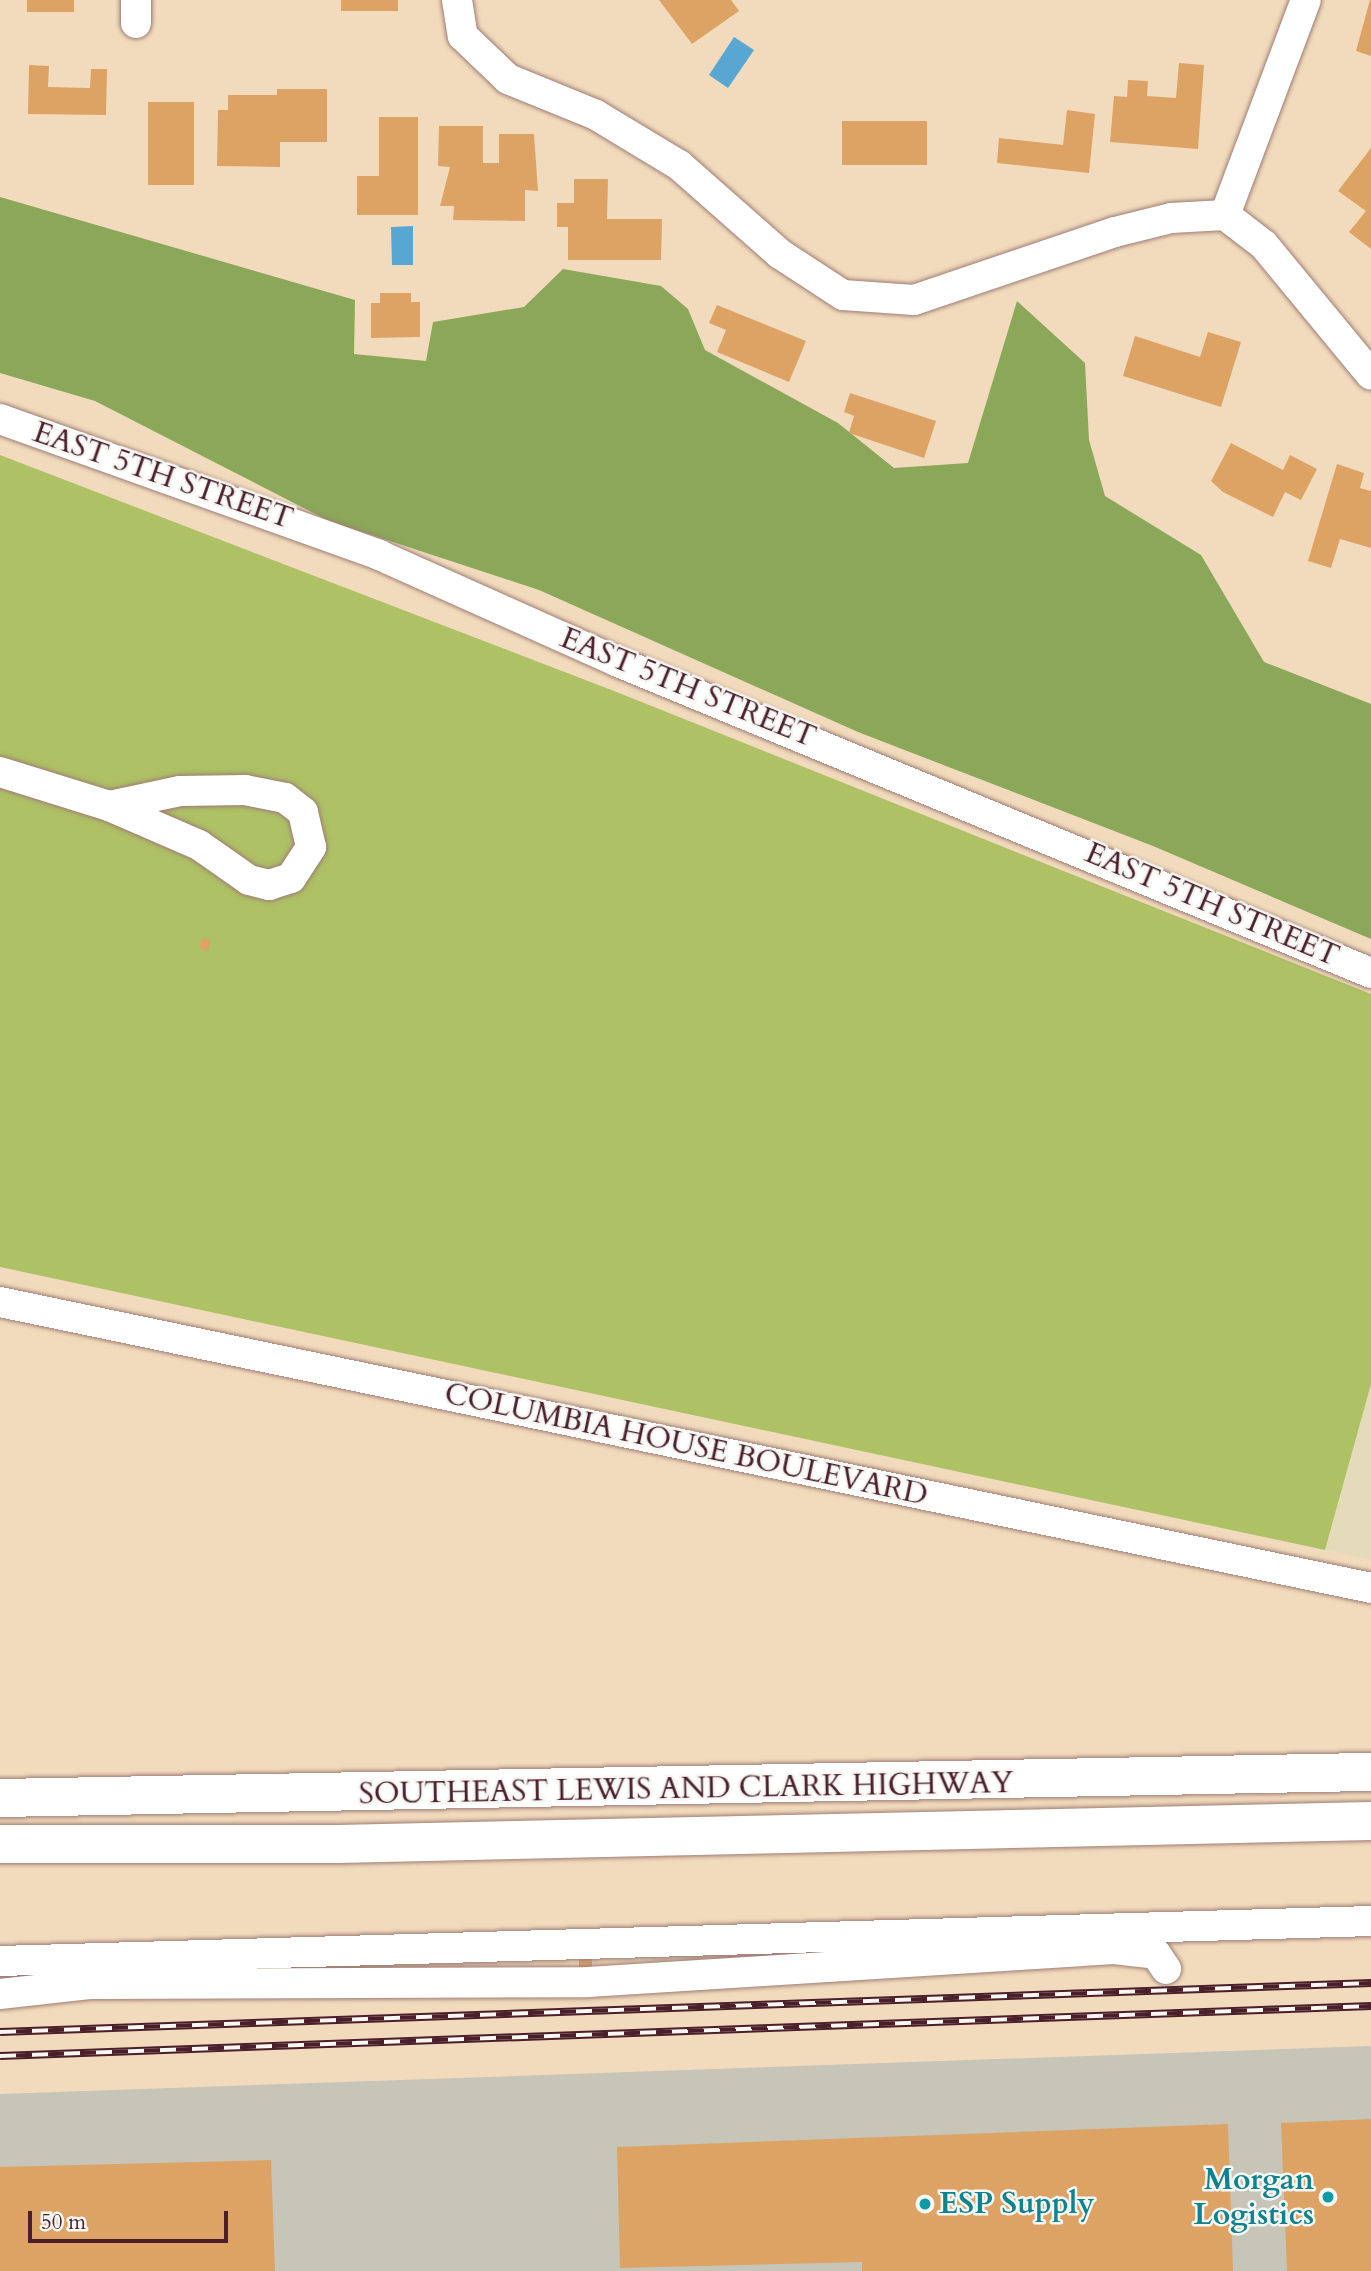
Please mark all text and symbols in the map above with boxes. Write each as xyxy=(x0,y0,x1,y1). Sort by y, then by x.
street label: EAST 5TH STREET xyxy=(28,415,298,537)
street label: EAST 5TH STREET xyxy=(555,620,821,756)
street label: EAST 5TH STREET xyxy=(1080,835,1344,975)
street label: COLUMBIA HOUSE BOULEVARD xyxy=(441,1376,931,1514)
street label: SOUTHEAST LEWIS AND CLARK HIGHWAY xyxy=(358,1765,1014,1813)
place label: Morgan Logistics xyxy=(1194,2162,1314,2232)
place label: ESP Supply xyxy=(939,2186,1095,2222)
marker: Morgan Logistics xyxy=(1320,2189,1336,2205)
marker: ESP Supply xyxy=(917,2196,933,2212)
scale bar xyxy=(32,2198,231,2242)
text: 50 m xyxy=(41,2208,86,2237)

